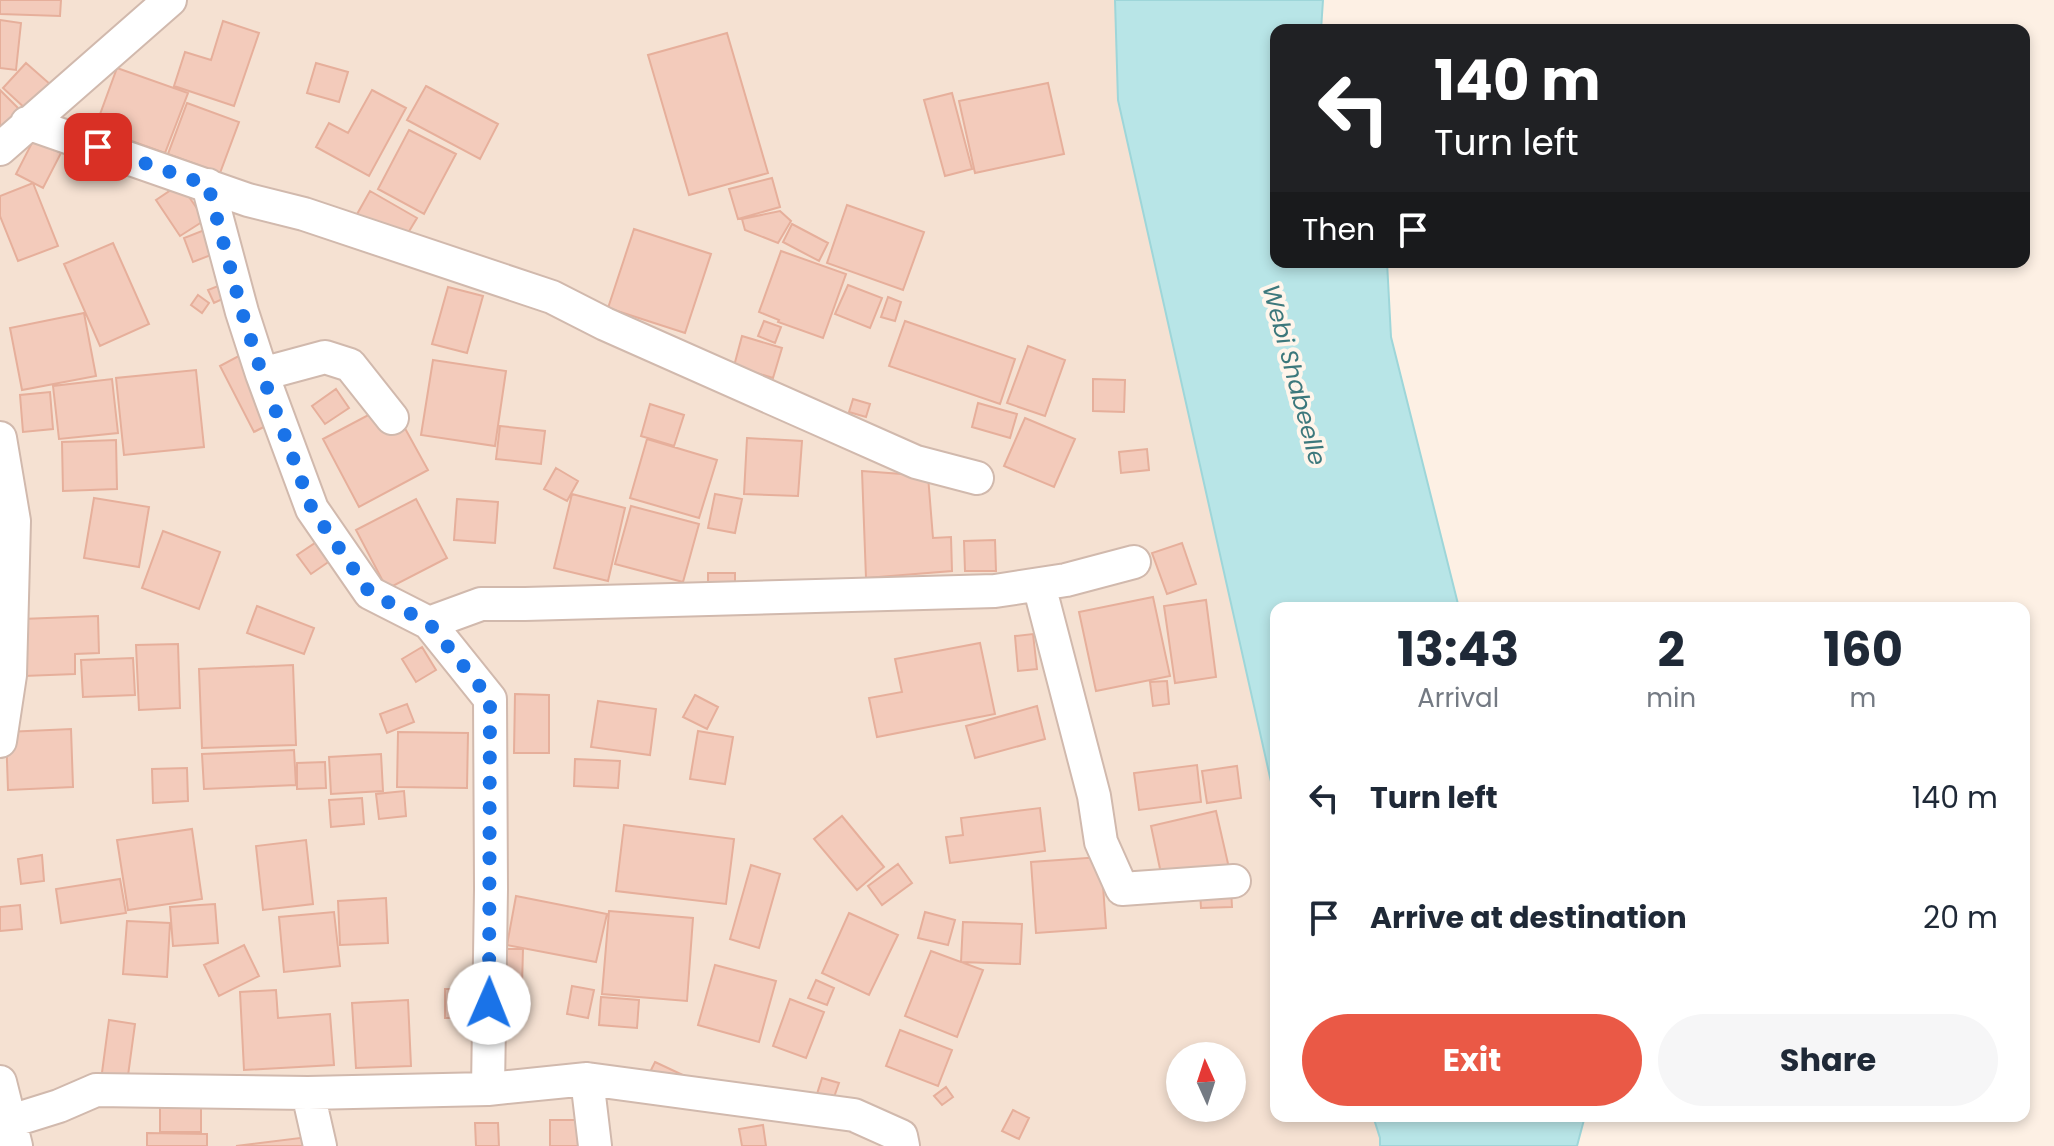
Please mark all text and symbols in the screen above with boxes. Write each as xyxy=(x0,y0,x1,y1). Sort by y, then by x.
text: 140 m xyxy=(1434,41,1601,120)
icon: left xyxy=(1302,56,1406,160)
pin xyxy=(64,113,132,181)
text: Turn left xyxy=(1434,117,1579,168)
icon: arrive xyxy=(76,125,120,169)
text: Then xyxy=(1302,208,1375,251)
icon: arrive xyxy=(1391,208,1435,252)
water label: Webi Shabeelle xyxy=(1254,281,1334,469)
text: 13:43 xyxy=(1397,616,1519,683)
text: 2 xyxy=(1657,616,1685,683)
text: 160 xyxy=(1823,616,1903,683)
text: Arrival xyxy=(1417,680,1499,716)
text: min xyxy=(1646,680,1696,716)
text: m xyxy=(1850,680,1876,716)
icon: left xyxy=(1302,776,1346,820)
text: Turn left xyxy=(1370,776,1498,819)
text: 140 m xyxy=(1912,776,1998,819)
icon: arrive xyxy=(1302,896,1346,940)
text: Arrive at destination xyxy=(1370,896,1687,939)
text: 20 m xyxy=(1923,896,1998,939)
position arrow xyxy=(447,961,531,1045)
button: Exit xyxy=(1302,1014,1642,1106)
button: Share xyxy=(1658,1014,1998,1106)
north arrow xyxy=(1166,1042,1246,1122)
map controls xyxy=(1166,1042,1246,1122)

